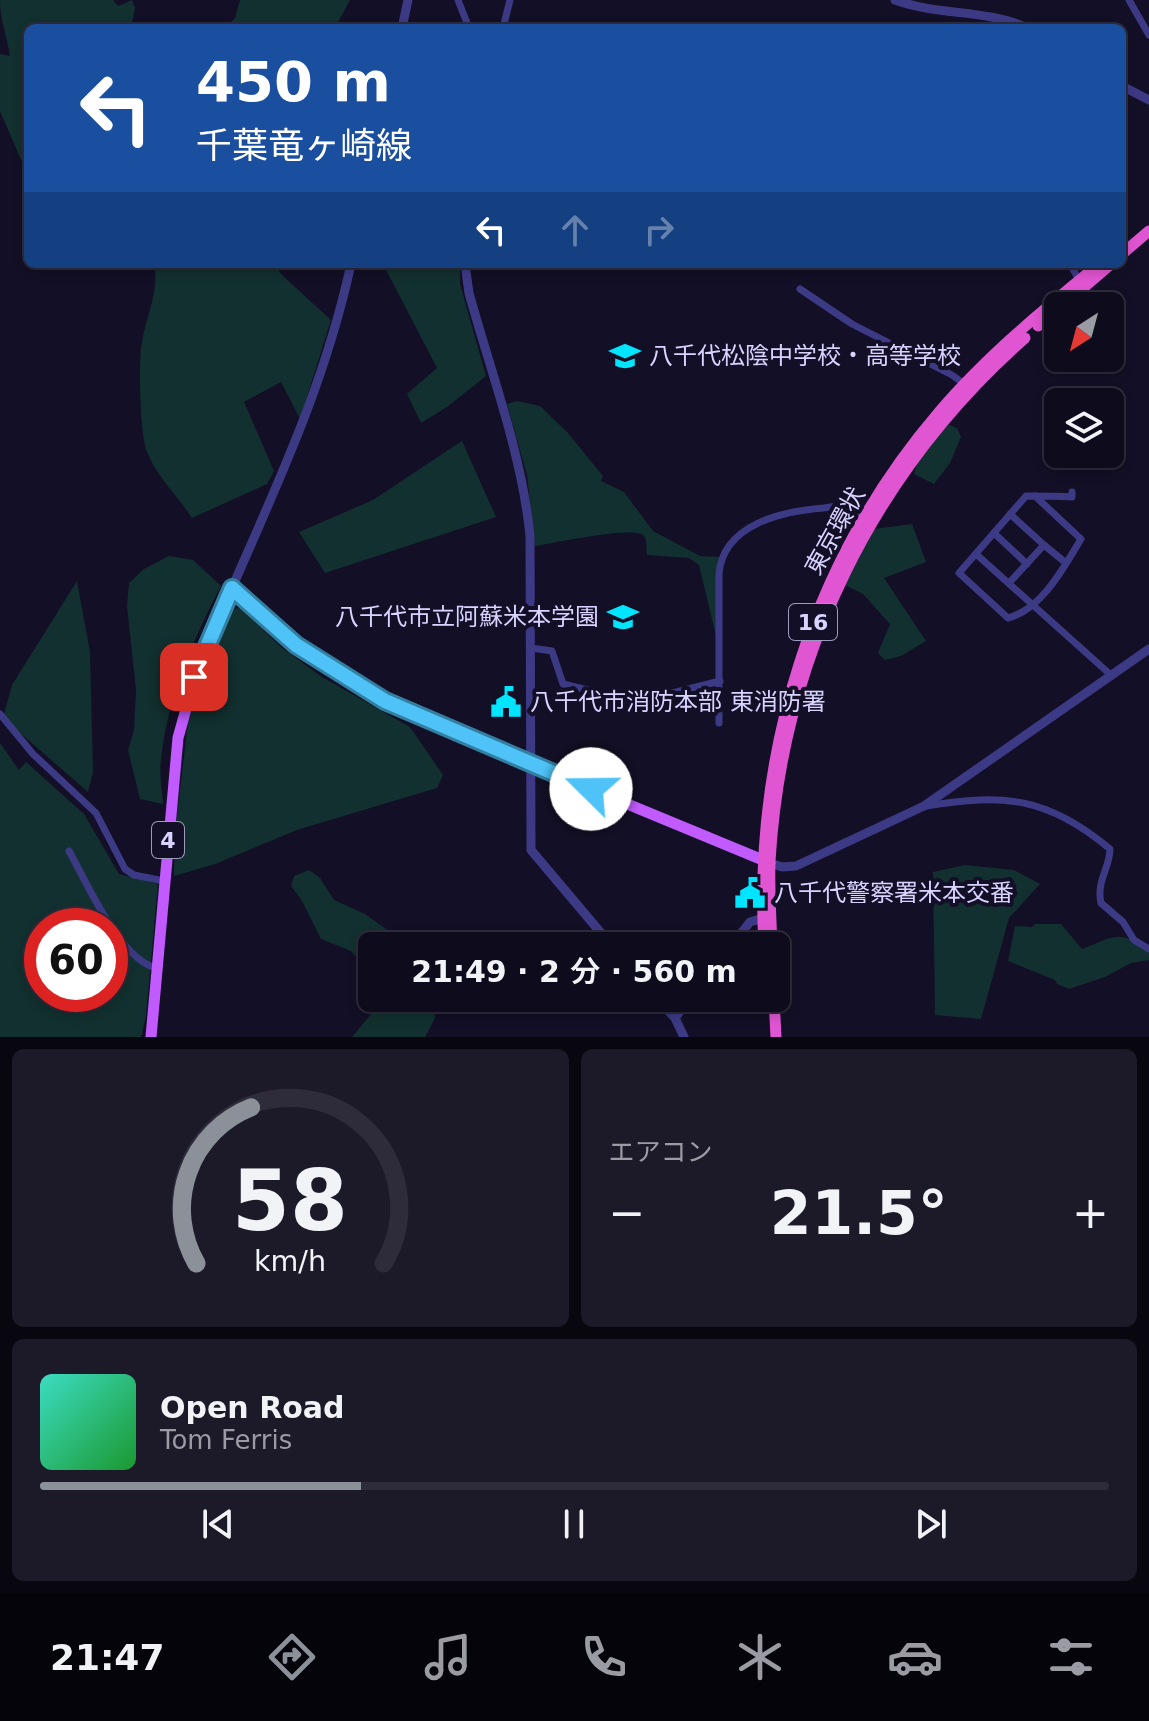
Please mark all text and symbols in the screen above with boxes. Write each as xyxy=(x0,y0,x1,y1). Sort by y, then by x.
text: 450 m xyxy=(196,49,391,114)
icon: left xyxy=(64,56,168,160)
text: 千葉竜ヶ崎線 xyxy=(196,125,412,166)
icon: left xyxy=(469,208,513,252)
icon: ahead xyxy=(553,208,597,252)
icon: right xyxy=(637,208,681,252)
north arrow xyxy=(1044,292,1124,372)
map controls xyxy=(1044,292,1124,468)
school or university icon: 八千代松陰中学校・高等学校 xyxy=(608,339,642,373)
place label: 八千代松陰中学校・高等学校 xyxy=(649,342,961,370)
button: layers xyxy=(1044,388,1124,468)
street label: 東京環状 xyxy=(799,482,871,580)
school or university icon: 八千代市立阿蘇米本学園 xyxy=(606,600,640,634)
place label: 八千代市立阿蘇米本学園 xyxy=(335,603,599,631)
road number: 16 xyxy=(789,604,837,640)
pin xyxy=(160,643,228,711)
icon: arrive xyxy=(172,655,216,699)
public building icon: 八千代市消防本部 東消防署 xyxy=(489,685,523,719)
place label: 八千代市消防本部 東消防署 xyxy=(530,688,826,716)
position arrow xyxy=(549,747,633,831)
road number: 4 xyxy=(152,822,184,858)
public building icon: 八千代警察署米本交番 xyxy=(733,876,767,910)
place label: 八千代警察署米本交番 xyxy=(774,879,1014,907)
speed limit sign: 60 xyxy=(24,908,128,1012)
text: 21:49 · 2 分 · 560 m xyxy=(411,954,737,989)
text: エアコン xyxy=(609,1137,713,1167)
text: 58 xyxy=(232,1153,348,1250)
text: 21.5° xyxy=(770,1178,948,1248)
text: − xyxy=(609,1187,645,1238)
text: + xyxy=(1072,1187,1109,1238)
text: km/h xyxy=(254,1244,326,1278)
text: Open Road xyxy=(160,1390,345,1425)
text: Tom Ferris xyxy=(160,1425,292,1455)
icon: previous xyxy=(196,1502,240,1546)
icon: pause xyxy=(552,1502,596,1546)
icon: next xyxy=(909,1502,953,1546)
icon: directions xyxy=(264,1629,320,1685)
icon: music xyxy=(420,1629,476,1685)
icon: phone xyxy=(576,1629,632,1685)
icon: climate xyxy=(732,1629,788,1685)
icon: car xyxy=(887,1629,943,1685)
icon: filters xyxy=(1043,1629,1099,1685)
text: 21:47 xyxy=(50,1637,164,1678)

